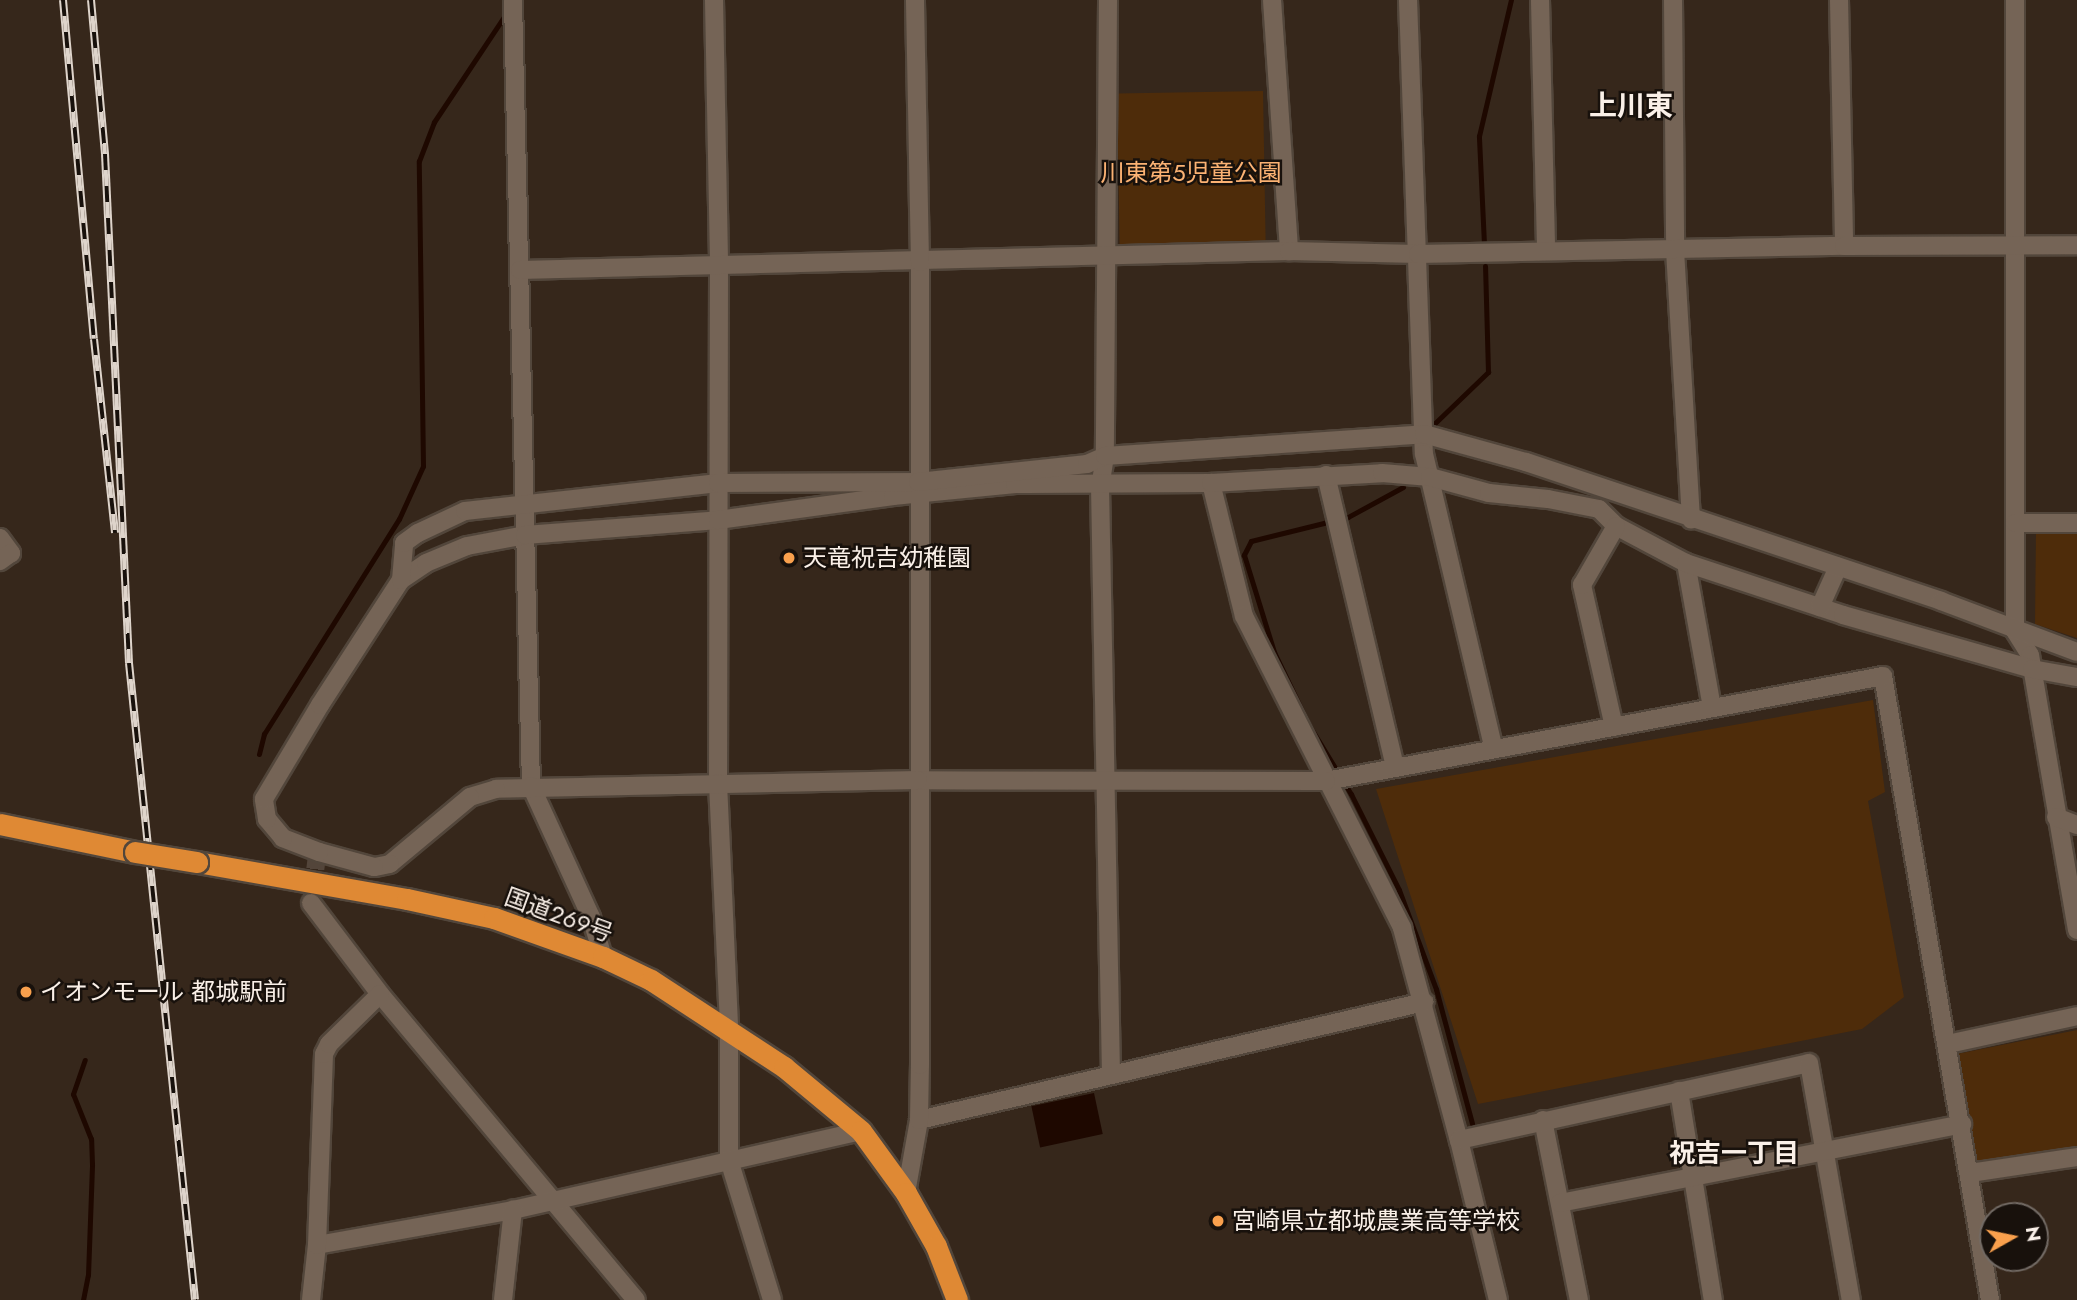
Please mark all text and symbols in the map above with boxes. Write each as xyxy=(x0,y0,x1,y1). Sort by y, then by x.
district label: 上川東 xyxy=(1589,89,1673,123)
park label: 川東第5児童公園 xyxy=(1100,159,1282,187)
place label: 天竜祝吉幼稚園 xyxy=(803,544,971,572)
marker: 天竜祝吉幼稚園 xyxy=(781,550,797,566)
street label: 国道269号 xyxy=(501,882,617,948)
place label: イオンモール 都城駅前 xyxy=(40,978,287,1006)
marker: イオンモール 都城駅前 xyxy=(18,984,34,1000)
district label: 祝吉一丁目 xyxy=(1669,1138,1799,1170)
north arrow xyxy=(1979,1202,2049,1272)
place label: 宮崎県立都城農業高等学校 xyxy=(1232,1207,1520,1235)
marker: 宮崎県立都城農業高等学校 xyxy=(1210,1213,1226,1229)
text: N xyxy=(2019,1224,2048,1244)

